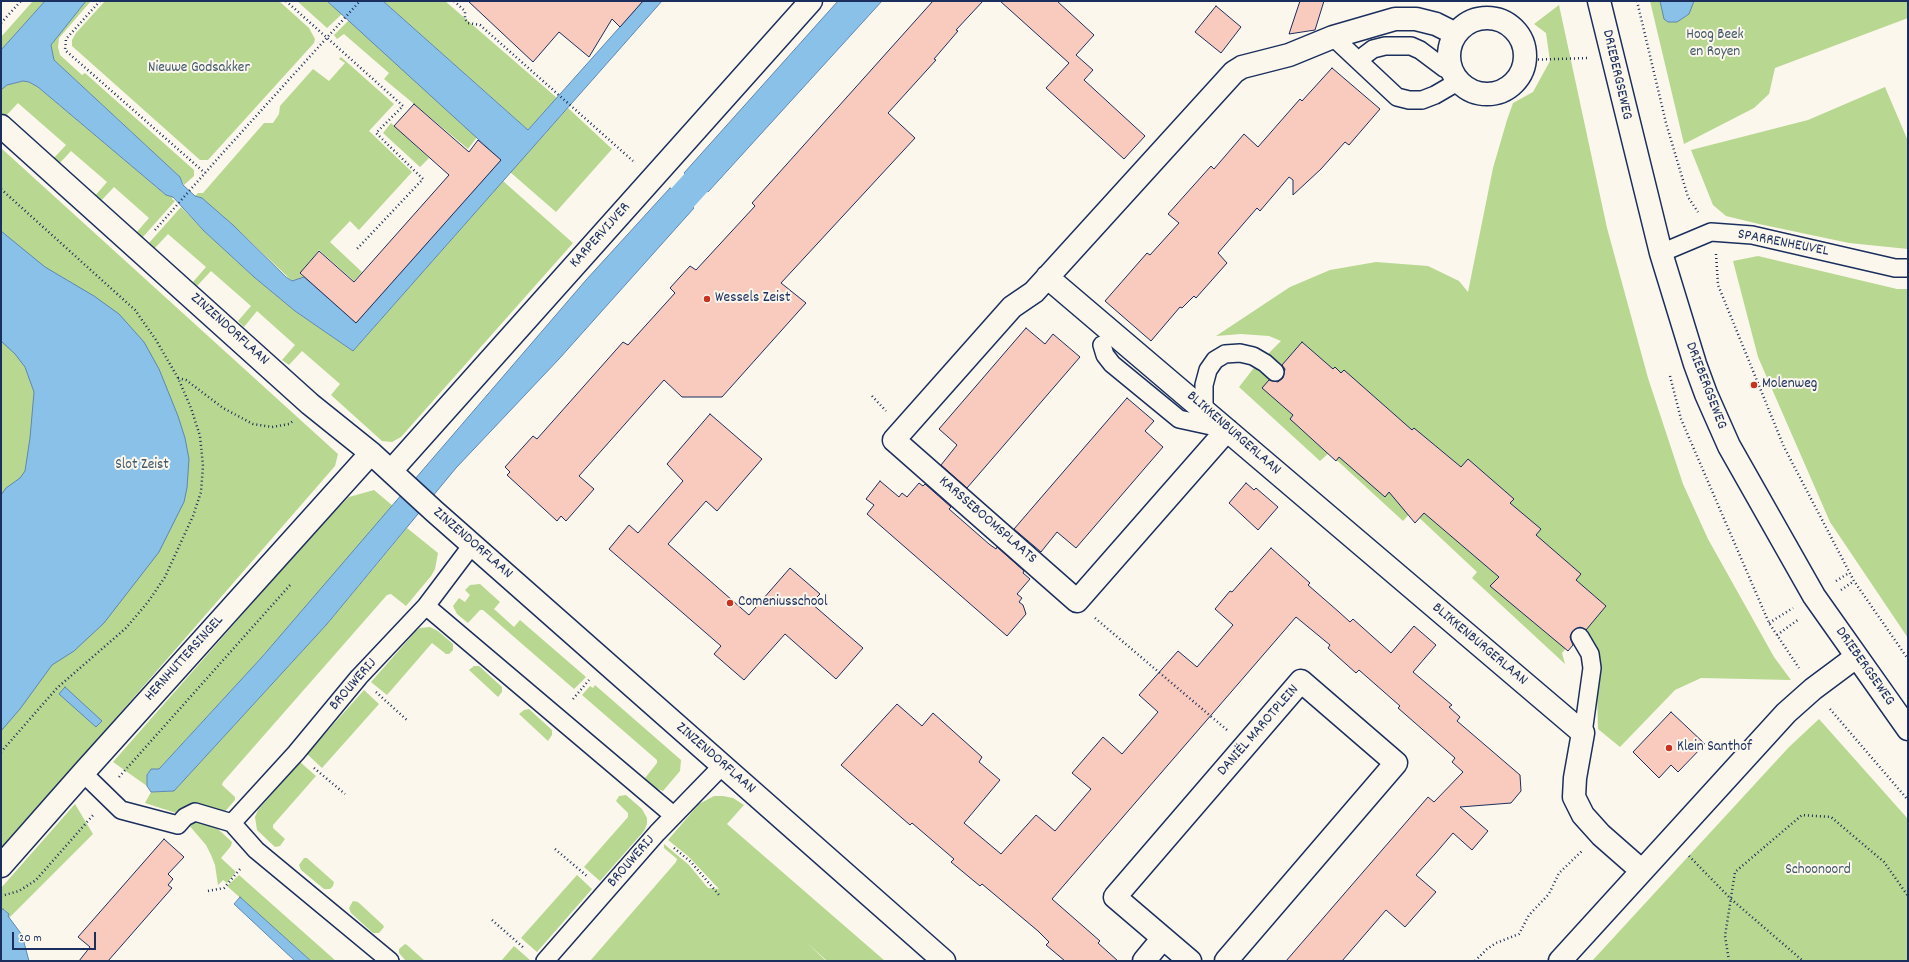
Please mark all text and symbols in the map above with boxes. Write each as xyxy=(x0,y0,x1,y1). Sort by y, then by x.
park label: Hoog Beek en Royen xyxy=(1686,27,1744,62)
street label: DRIEBERGSEWEG xyxy=(1597,28,1635,122)
park label: Nieuwe Godsakker xyxy=(148,60,250,78)
street label: KARPERVIJVER xyxy=(567,200,635,272)
street label: SPARRENHEUVEL xyxy=(1736,226,1830,262)
street label: ZINZENDORFLAAN xyxy=(186,290,272,370)
place label: Wessels Zeist xyxy=(715,290,791,308)
marker: Wessels Zeist xyxy=(702,294,712,304)
street label: DRIEBERGSEWEG xyxy=(1680,340,1730,432)
place label: Molenweg xyxy=(1762,376,1817,394)
marker: Molenweg xyxy=(1749,380,1759,390)
street label: BLIKKENBURGERLAAN xyxy=(1182,388,1284,480)
park label: Slot Zeist xyxy=(115,457,169,475)
street label: KARSSEBOOMSPLAATS xyxy=(934,473,1040,569)
street label: ZINZENDORFLAAN xyxy=(428,504,516,584)
place label: Comeniusschool xyxy=(738,594,828,612)
marker: Comeniusschool xyxy=(725,598,735,608)
street label: BLIKKENBURGERLAAN xyxy=(1428,600,1530,690)
street label: HERNHUTTERSINGEL xyxy=(142,612,228,706)
street label: DRIEBERGSEWEG xyxy=(1830,624,1898,710)
street label: BROUWERIJ xyxy=(327,655,381,715)
street label: DANIËL MAROTPLEIN xyxy=(1214,682,1304,780)
street label: ZINZENDORFLAAN xyxy=(671,719,759,799)
place label: Klein Santhof xyxy=(1677,739,1752,757)
marker: Klein Santhof xyxy=(1664,743,1674,753)
street label: BROUWERIJ xyxy=(605,832,659,892)
park label: Schoonoord xyxy=(1785,862,1851,880)
scale bar xyxy=(14,924,98,950)
text: 20 m xyxy=(19,930,42,947)

